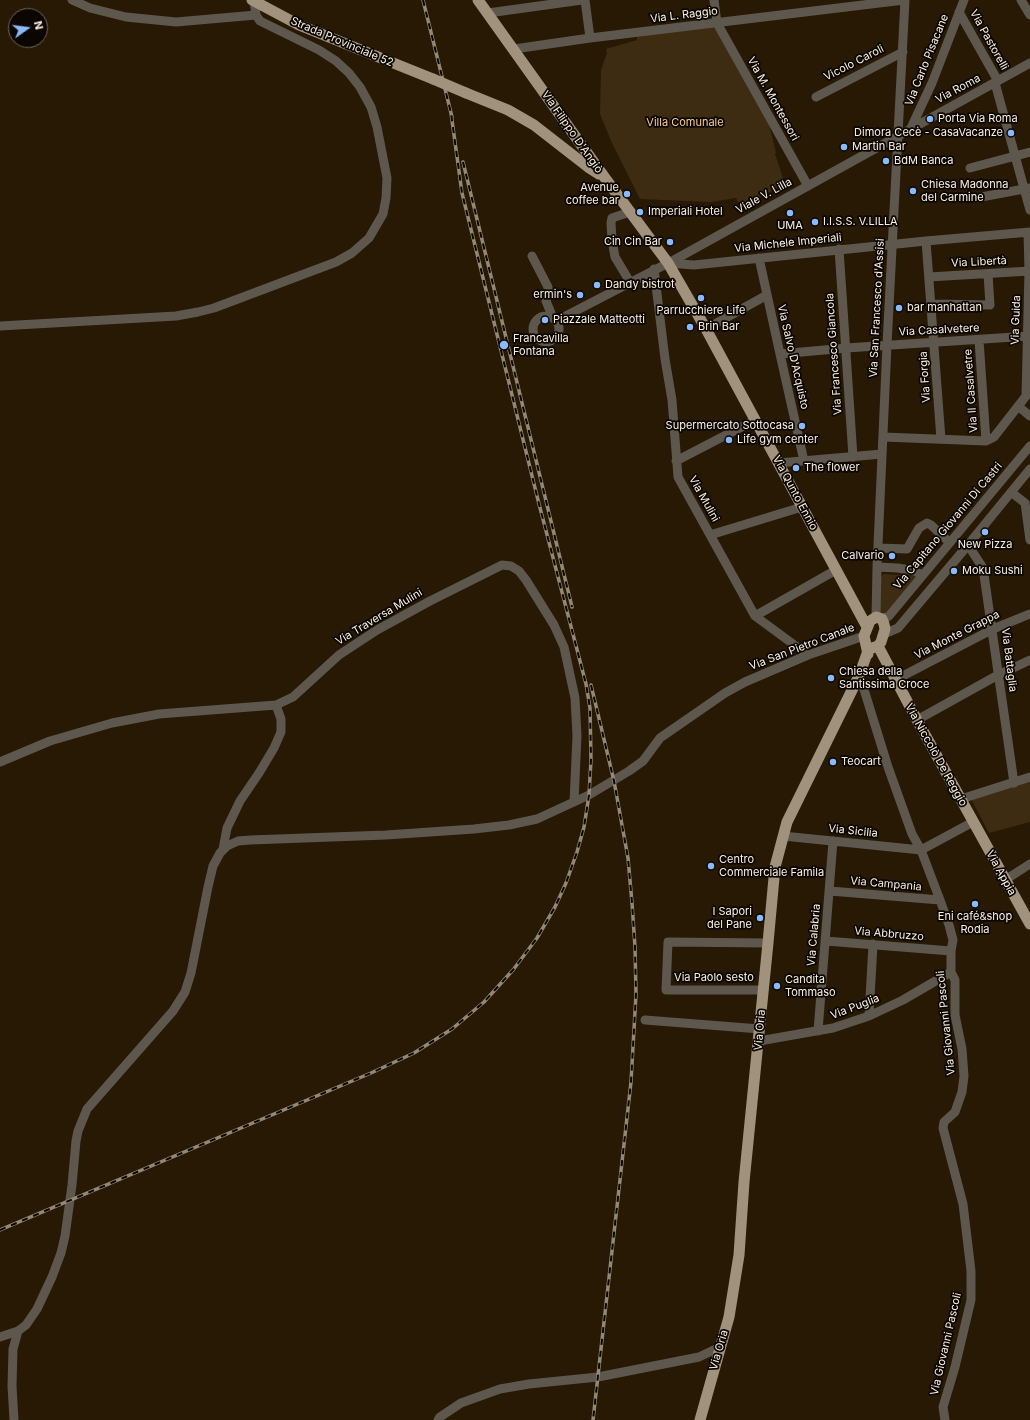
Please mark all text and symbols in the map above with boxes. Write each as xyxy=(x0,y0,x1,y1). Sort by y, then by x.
street label: Via L. Raggio xyxy=(649,4,719,26)
north arrow xyxy=(8,8,48,48)
street label: Via Pastorelli xyxy=(967,8,1011,72)
street label: Via Carlo Pisacane xyxy=(903,12,951,108)
street label: Strada Provinciale 52 xyxy=(289,14,395,70)
text: N xyxy=(31,20,46,31)
street label: Vicolo Caroli xyxy=(822,42,886,84)
street label: Via M. Montessori xyxy=(744,55,802,143)
street label: Via Roma xyxy=(933,72,983,106)
street label: Via Filippo D'Angiò xyxy=(539,88,605,176)
place label: Porta Via Roma xyxy=(938,112,1018,126)
marker: Porta Via Roma xyxy=(925,114,935,124)
park label: Villa Comunale xyxy=(646,116,724,130)
place label: Dimora Cecè - CasaVacanze xyxy=(854,126,1003,140)
marker: Dimora Cecè - CasaVacanze xyxy=(1006,128,1016,138)
place label: Martin Bar xyxy=(852,140,906,154)
marker: Martin Bar xyxy=(839,142,849,152)
place label: BdM Banca xyxy=(894,154,953,168)
marker: BdM Banca xyxy=(881,156,891,166)
street label: Viale V. Lilla xyxy=(734,175,794,217)
place label: Chiesa Madonna del Carmine xyxy=(921,178,1008,204)
place label: Avenue coffee bar xyxy=(566,181,619,207)
marker: Chiesa Madonna del Carmine xyxy=(908,186,918,196)
marker: Avenue coffee bar xyxy=(622,189,632,199)
place label: Imperiali Hotel xyxy=(648,205,723,219)
marker: Imperiali Hotel xyxy=(635,207,645,217)
marker: UMA xyxy=(785,208,795,218)
place label: I.I.S.S. V.LILLA xyxy=(823,215,898,229)
marker: I.I.S.S. V.LILLA xyxy=(810,217,820,227)
place label: UMA xyxy=(777,219,803,233)
street label: Via Michele Imperiali xyxy=(734,231,842,255)
place label: Cin Cin Bar xyxy=(604,235,662,249)
marker: Cin Cin Bar xyxy=(665,237,675,247)
street label: Via San Francesco d'Assisi xyxy=(867,238,887,378)
street label: Via Libertà xyxy=(951,254,1007,270)
place label: Dandy bistrot xyxy=(605,278,675,292)
marker: Dandy bistrot xyxy=(592,280,602,290)
place label: ermin's xyxy=(533,288,572,302)
marker: ermin's xyxy=(575,290,585,300)
marker: Parrucchiere Life xyxy=(696,293,706,303)
street label: Via Francesco Giancola xyxy=(823,293,845,415)
street label: Via Guida xyxy=(1009,295,1023,345)
place label: bar manhattan xyxy=(907,301,982,315)
street label: Via Salvo D'Acquisto xyxy=(775,303,811,411)
marker: bar manhattan xyxy=(894,303,904,313)
place label: Parrucchiere Life xyxy=(657,304,745,318)
place label: Piazzale Matteotti xyxy=(553,313,645,327)
marker: Piazzale Matteotti xyxy=(540,315,550,325)
place label: Brin Bar xyxy=(698,320,739,334)
street label: Via Casalvetere xyxy=(898,321,980,339)
marker: Brin Bar xyxy=(685,322,695,332)
place label: Francavilla Fontana xyxy=(513,332,569,358)
marker: Francavilla Fontana xyxy=(498,339,510,351)
street label: Via II Casalvetre xyxy=(961,349,981,433)
street label: Via Forgia xyxy=(917,351,933,403)
place label: Supermercato Sottocasa xyxy=(666,419,794,433)
marker: Supermercato Sottocasa xyxy=(797,421,807,431)
place label: Life gym center xyxy=(737,433,818,447)
marker: Life gym center xyxy=(724,435,734,445)
street label: Via Qunto Ennio xyxy=(770,453,820,533)
street label: Via Capitano Giovanni Di Castri xyxy=(891,460,1005,592)
place label: The flower xyxy=(804,461,860,475)
marker: The flower xyxy=(791,463,801,473)
street label: Via Mulini xyxy=(686,474,722,524)
marker: New Pizza xyxy=(980,527,990,537)
place label: New Pizza xyxy=(958,538,1012,552)
place label: Calvario xyxy=(841,549,884,563)
marker: Calvario xyxy=(887,551,897,561)
place label: Moku Sushi xyxy=(962,564,1023,578)
marker: Moku Sushi xyxy=(949,566,959,576)
street label: Via Traversa Mulini xyxy=(333,586,425,648)
street label: Via Monte Grappa xyxy=(912,608,1002,662)
street label: Via San Pietro Canale xyxy=(748,621,856,673)
street label: Via Battaglia xyxy=(999,627,1019,693)
place label: Chiesa della Santissima Croce xyxy=(839,665,929,691)
marker: Chiesa della Santissima Croce xyxy=(826,673,836,683)
street label: Via Niccolò De Reggio xyxy=(902,701,970,809)
place label: Teocart xyxy=(841,755,881,769)
marker: Teocart xyxy=(828,757,838,767)
street label: Via Sicilia xyxy=(828,822,878,840)
street label: Via Appia xyxy=(983,848,1019,898)
place label: Centro Commerciale Famila xyxy=(719,853,824,879)
marker: Centro Commerciale Famila xyxy=(706,861,716,871)
street label: Via Campania xyxy=(850,874,922,894)
marker: Eni café&shop Rodia xyxy=(970,899,980,909)
street label: Via Calabria xyxy=(805,903,823,967)
place label: I Sapori del Pane xyxy=(707,905,752,931)
place label: Eni café&shop Rodia xyxy=(938,910,1012,936)
marker: I Sapori del Pane xyxy=(755,913,765,923)
street label: Via Abbruzzo xyxy=(854,924,924,944)
street label: Via Giovanni Pascoli xyxy=(934,970,958,1076)
street label: Via Paolo sesto xyxy=(674,971,754,985)
place label: Candita Tommaso xyxy=(785,973,836,999)
marker: Candita Tommaso xyxy=(772,981,782,991)
street label: Via Puglia xyxy=(829,992,881,1022)
street label: Via Oria xyxy=(752,1009,768,1051)
street label: Via Giovanni Pascoli xyxy=(928,1291,964,1397)
street label: Via Oria xyxy=(707,1328,731,1372)

